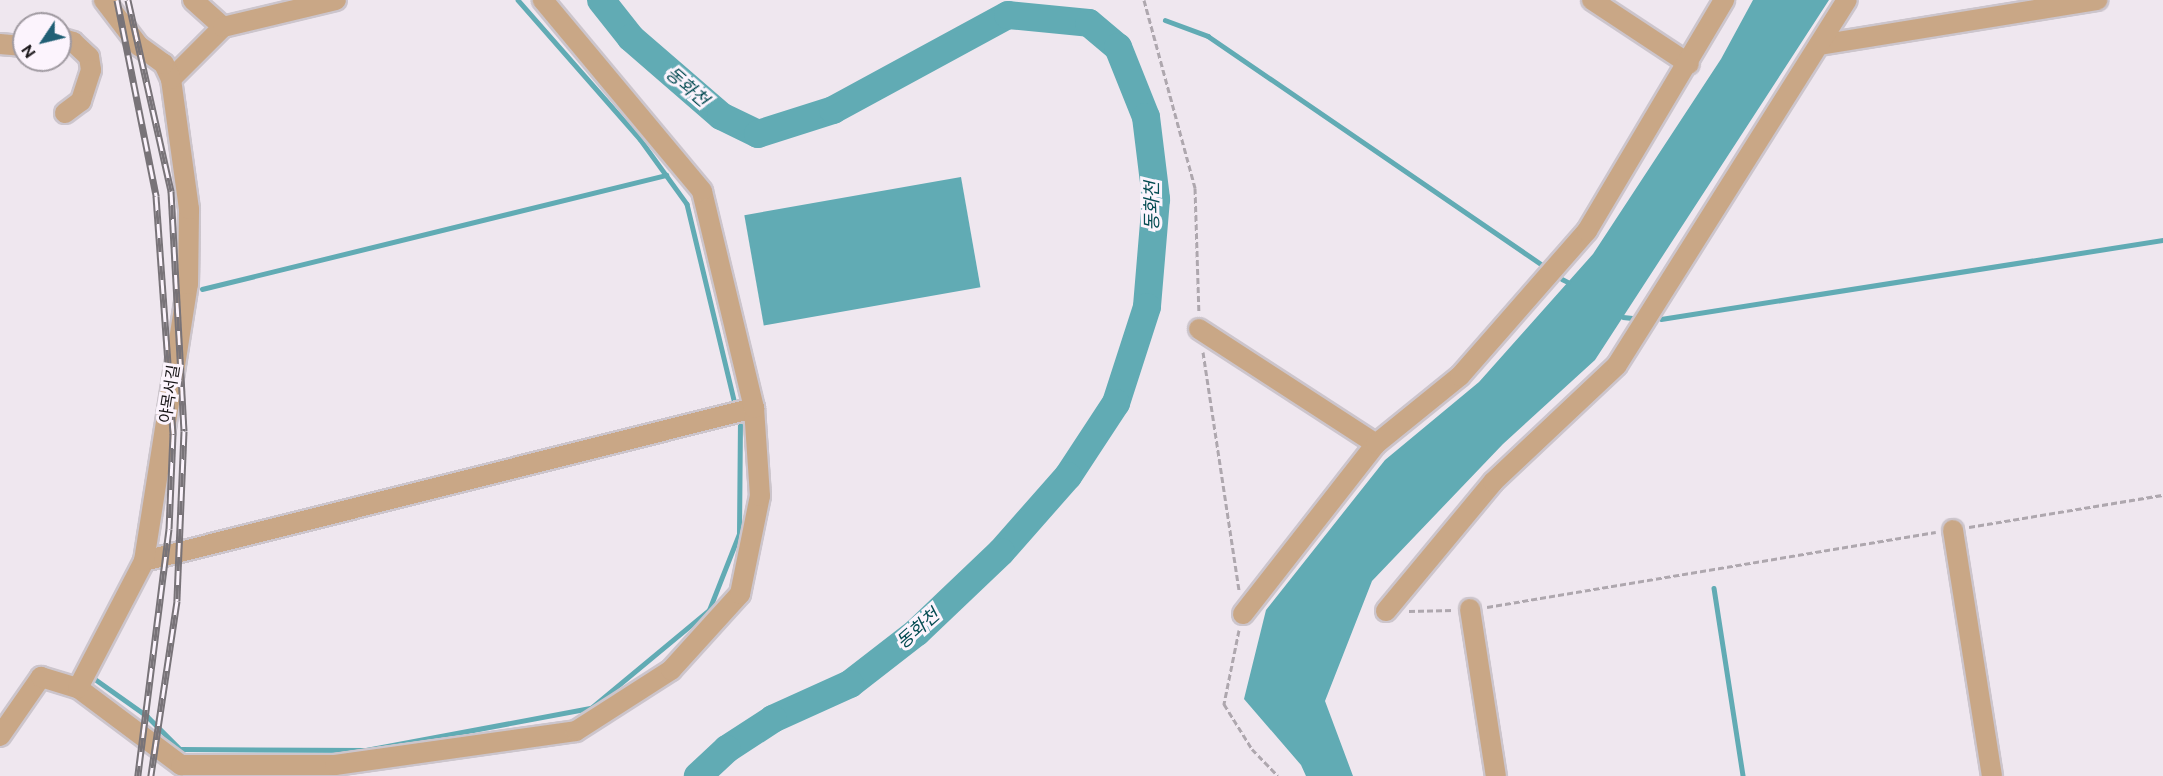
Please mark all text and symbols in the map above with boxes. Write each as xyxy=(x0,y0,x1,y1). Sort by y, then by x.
north arrow xyxy=(12,12,72,72)
text: N xyxy=(17,41,40,62)
water label: 동화천 xyxy=(661,63,713,111)
water label: 동화천 xyxy=(1141,181,1163,231)
street label: 야목서길 xyxy=(156,363,184,425)
water label: 동화천 xyxy=(892,605,944,653)

